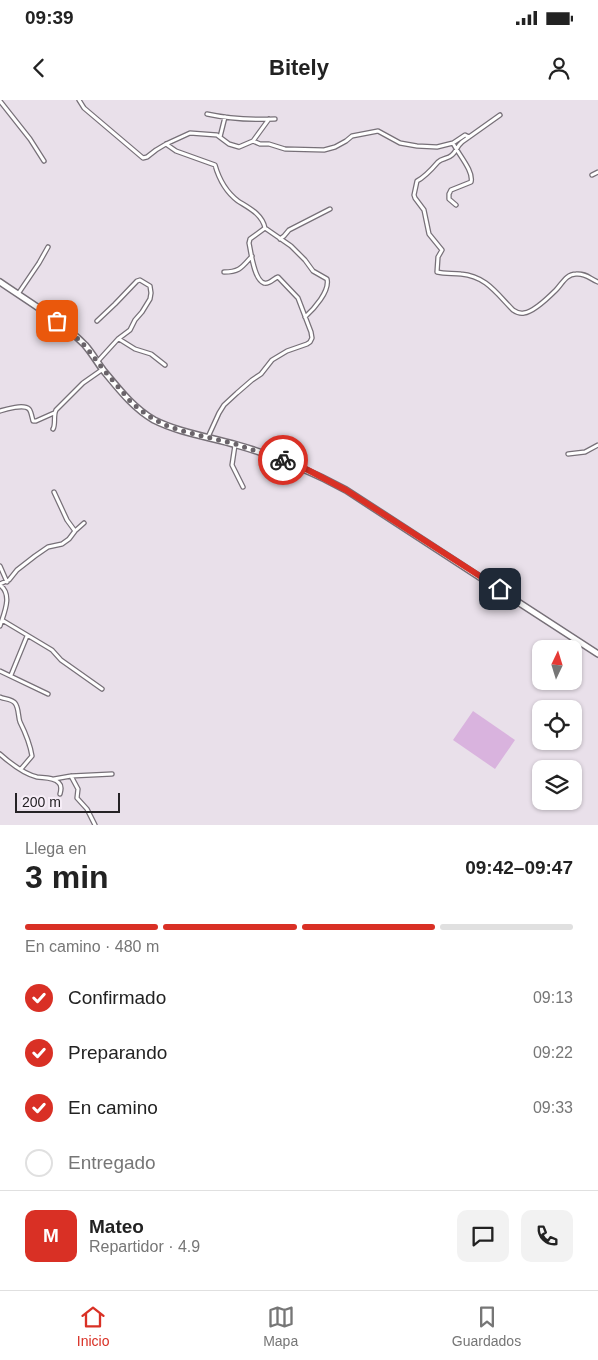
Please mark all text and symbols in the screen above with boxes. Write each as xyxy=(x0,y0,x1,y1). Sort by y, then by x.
text: 09:39 xyxy=(25,7,74,28)
icon: back xyxy=(25,54,53,82)
icon: person xyxy=(545,54,573,82)
text: Bitely xyxy=(269,55,329,80)
pin xyxy=(36,300,78,342)
icon: bag xyxy=(43,307,71,335)
courier xyxy=(258,435,308,485)
icon: bike xyxy=(269,446,297,474)
pin xyxy=(479,568,521,610)
icon: home xyxy=(486,575,514,603)
north arrow xyxy=(532,640,582,690)
map controls xyxy=(532,640,582,810)
button: locate xyxy=(532,700,582,750)
button: layers xyxy=(532,760,582,810)
scale bar xyxy=(15,790,120,813)
text: 200 m xyxy=(22,794,61,810)
text: Llega en xyxy=(25,840,86,857)
text: 09:42–09:47 xyxy=(465,857,573,878)
text: 3 min xyxy=(25,859,109,895)
text: En camino · 480 m xyxy=(25,938,159,955)
icon: check xyxy=(25,984,53,1012)
text: Confirmado xyxy=(68,987,166,1008)
text: 09:13 xyxy=(533,989,573,1006)
icon: check xyxy=(25,1039,53,1067)
text: Preparando xyxy=(68,1042,167,1063)
text: 09:22 xyxy=(533,1044,573,1061)
icon: check xyxy=(25,1094,53,1122)
text: En camino xyxy=(68,1097,158,1118)
text: 09:33 xyxy=(533,1099,573,1116)
text: Entregado xyxy=(68,1152,156,1173)
button: chat xyxy=(457,1210,509,1262)
button: phone xyxy=(521,1210,573,1262)
text: Mateo xyxy=(89,1216,144,1237)
text: M xyxy=(43,1225,59,1246)
text: Repartidor · 4.9 xyxy=(89,1238,200,1255)
tab: Inicio xyxy=(77,1303,110,1349)
tab: Mapa xyxy=(263,1303,298,1349)
tab: Guardados xyxy=(452,1303,521,1349)

